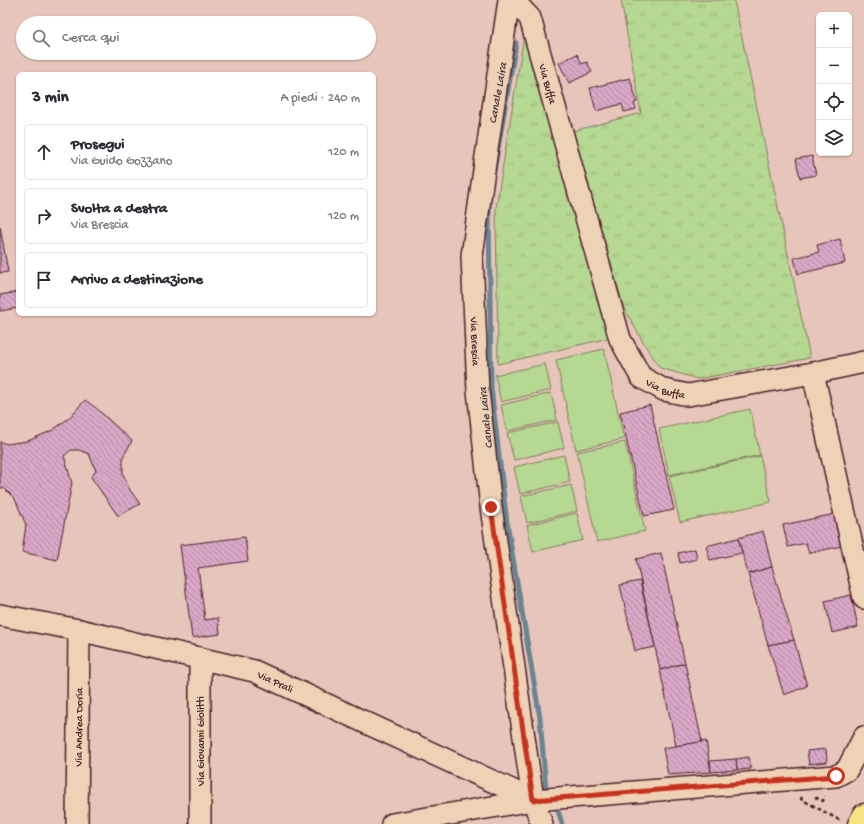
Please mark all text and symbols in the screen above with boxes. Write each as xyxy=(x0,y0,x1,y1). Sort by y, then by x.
map controls xyxy=(816,12,852,156)
button: + xyxy=(816,12,852,48)
search box xyxy=(16,16,376,60)
icon: search xyxy=(30,27,52,49)
text: Cerca qui xyxy=(62,29,119,47)
button: − xyxy=(816,48,852,84)
water label: Canale Laira xyxy=(487,60,511,125)
street label: Via Buffa xyxy=(535,62,558,106)
button: locate xyxy=(816,84,852,120)
text: 3 min xyxy=(32,88,69,108)
text: A piedi · 240 m xyxy=(280,91,360,106)
button: layers xyxy=(816,120,852,156)
text: Prosegui xyxy=(71,136,124,154)
icon: ahead xyxy=(33,141,55,163)
text: 120 m xyxy=(328,145,359,160)
text: Via Guido Gozzano xyxy=(71,154,172,169)
text: Svolta a destra xyxy=(71,200,167,218)
icon: right xyxy=(33,205,55,227)
text: 120 m xyxy=(328,209,359,224)
text: Via Brescia xyxy=(71,218,129,233)
icon: arrive xyxy=(33,269,55,291)
text: Arrivo a destinazione xyxy=(71,271,203,289)
street label: Via Brescia xyxy=(467,316,481,367)
street label: Via Buffa xyxy=(642,376,687,402)
water label: Canale Laira xyxy=(477,385,497,449)
route end xyxy=(482,498,500,516)
street label: Via Prali xyxy=(254,669,295,696)
street label: Via Andrea Doria xyxy=(74,687,86,768)
street label: Via Giovanni Giolitti xyxy=(196,696,208,787)
route start xyxy=(827,767,845,785)

